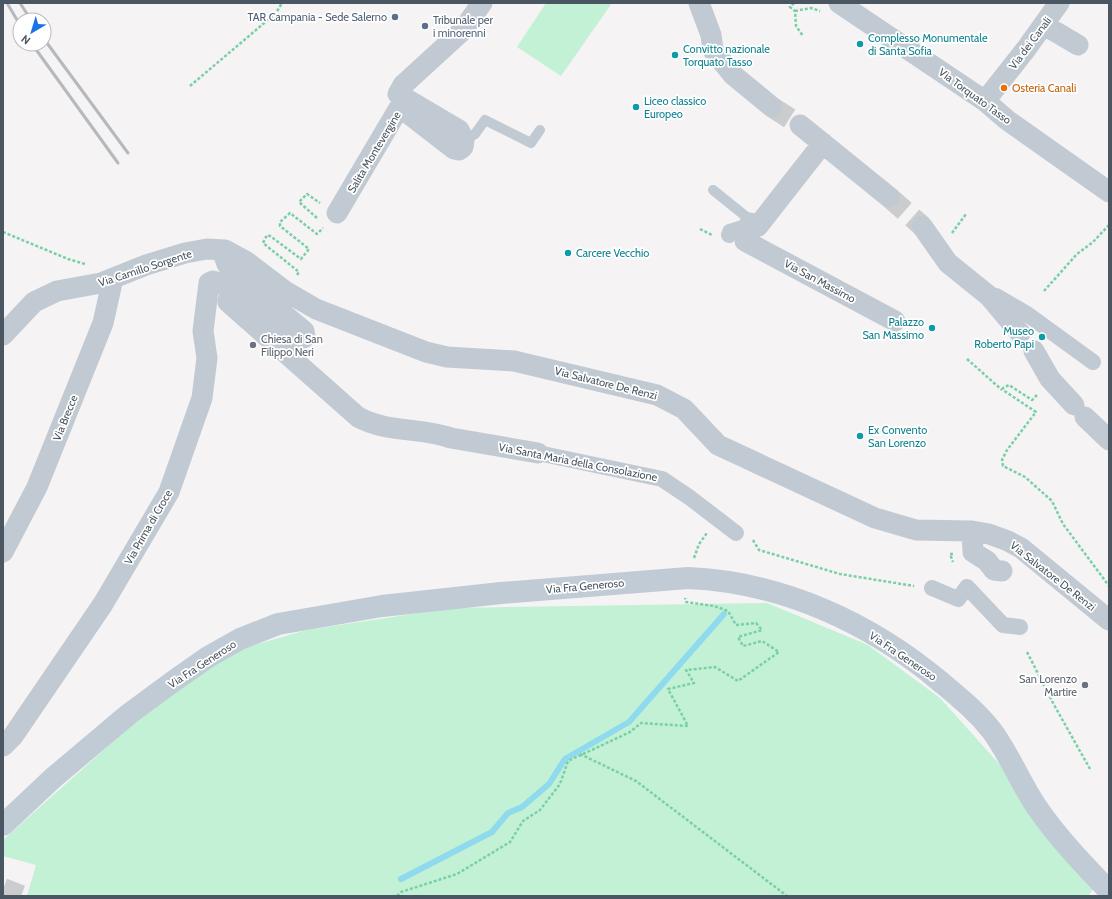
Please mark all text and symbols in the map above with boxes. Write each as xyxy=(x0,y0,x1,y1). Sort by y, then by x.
place label: TAR Campania - Sede Salerno xyxy=(248,10,387,24)
north arrow xyxy=(12,12,52,52)
marker: TAR Campania - Sede Salerno xyxy=(390,12,400,22)
place label: Tribunale per i minorenni xyxy=(433,13,493,40)
street label: Via dei Canali xyxy=(1006,14,1054,72)
marker: Tribunale per i minorenni xyxy=(420,21,430,31)
place label: Complesso Monumentale di Santa Sofia xyxy=(868,31,988,58)
text: N xyxy=(18,32,33,48)
marker: Complesso Monumentale di Santa Sofia xyxy=(855,39,865,49)
place label: Convitto nazionale Torquato Tasso xyxy=(683,42,770,69)
marker: Convitto nazionale Torquato Tasso xyxy=(670,50,680,60)
street label: Via Torquato Tasso xyxy=(936,65,1014,127)
place label: Osteria Canali xyxy=(1012,81,1076,95)
marker: Osteria Canali xyxy=(999,83,1009,93)
place label: Liceo classico Europeo xyxy=(644,94,706,121)
marker: Liceo classico Europeo xyxy=(631,102,641,112)
street label: Salita Montevergine xyxy=(344,108,404,195)
street label: Via Camillo Sorgente xyxy=(97,246,194,290)
place label: Carcere Vecchio xyxy=(576,246,649,260)
marker: Carcere Vecchio xyxy=(563,248,573,258)
street label: Via San Massimo xyxy=(782,256,858,306)
place label: Palazzo San Massimo xyxy=(862,315,924,342)
marker: Palazzo San Massimo xyxy=(927,323,937,333)
place label: Museo Roberto Papi xyxy=(974,324,1034,351)
place label: Chiesa di San Filippo Neri xyxy=(261,332,323,359)
marker: Museo Roberto Papi xyxy=(1037,332,1047,342)
marker: Chiesa di San Filippo Neri xyxy=(248,340,258,350)
street label: Via Salvatore De Renzi xyxy=(553,364,659,402)
street label: Via Brecce xyxy=(49,393,81,443)
place label: Ex Convento San Lorenzo xyxy=(868,423,927,450)
marker: Ex Convento San Lorenzo xyxy=(855,431,865,441)
street label: Via Santa Maria della Consolazione xyxy=(497,440,659,484)
street label: Via Prima di Croce xyxy=(121,487,175,567)
street label: Via Salvatore De Renzi xyxy=(1007,538,1099,614)
street label: Via Fra Generoso xyxy=(545,576,625,596)
street label: Via Fra Generoso xyxy=(867,628,939,684)
street label: Via Fra Generoso xyxy=(165,637,239,691)
place label: San Lorenzo Martire xyxy=(1019,672,1077,699)
marker: San Lorenzo Martire xyxy=(1080,680,1090,690)

